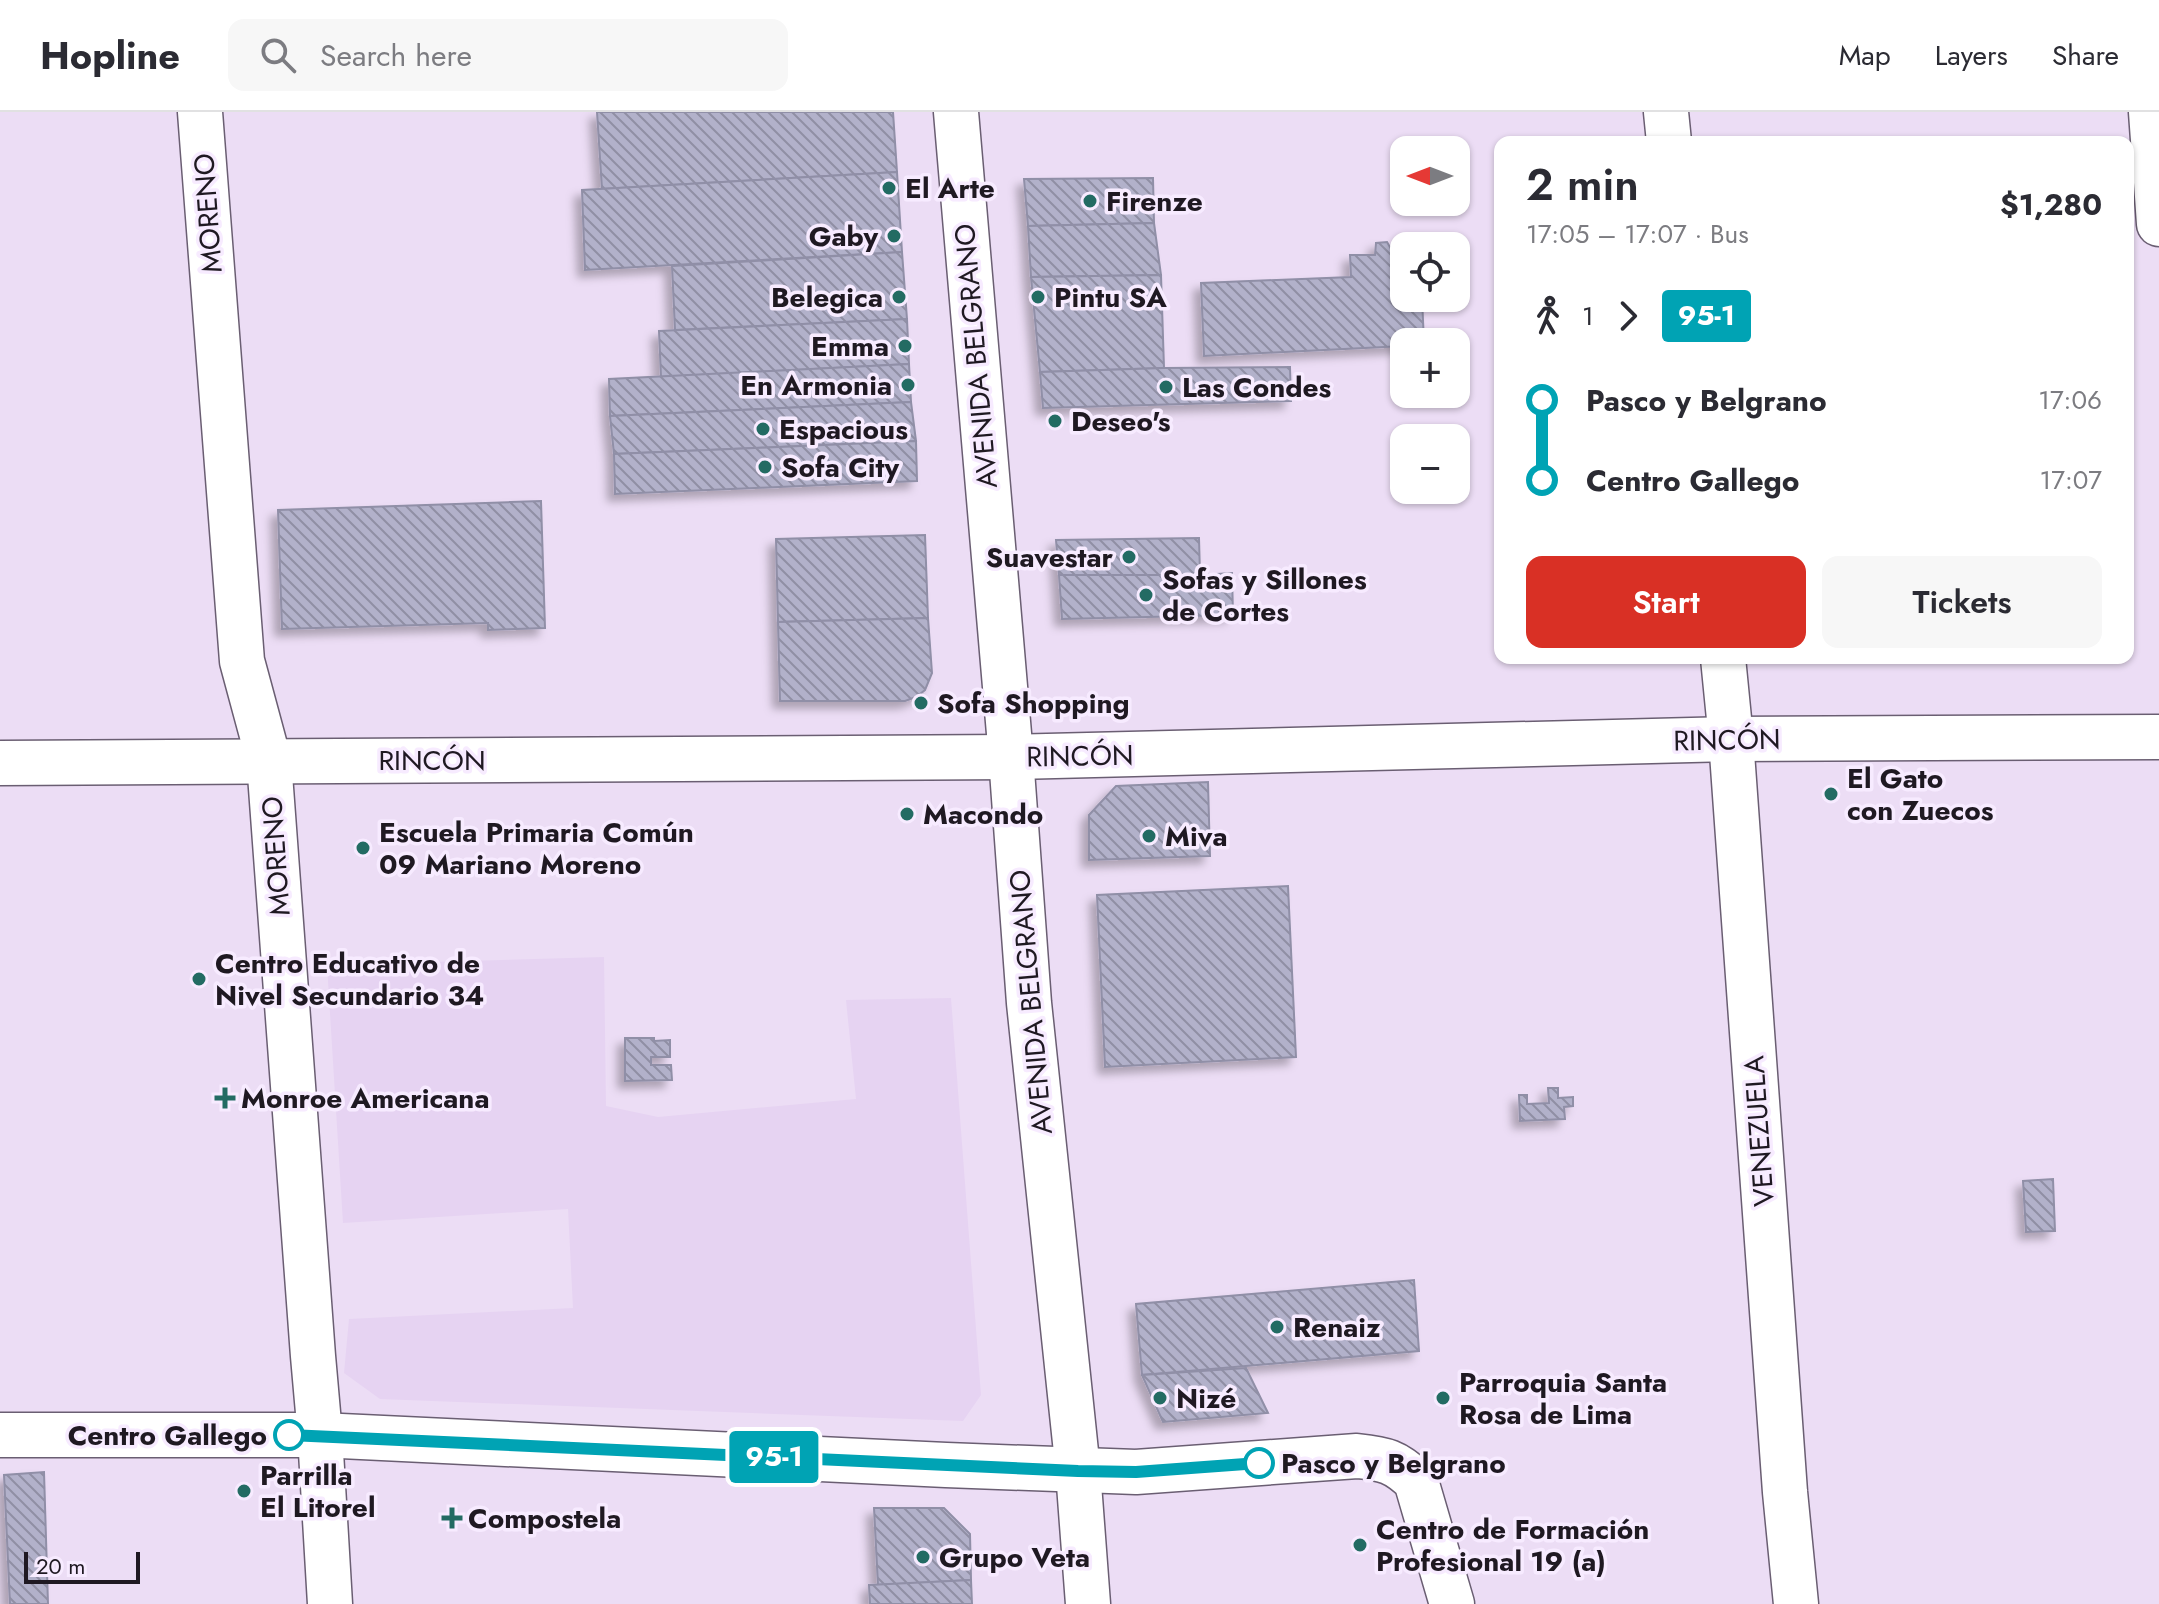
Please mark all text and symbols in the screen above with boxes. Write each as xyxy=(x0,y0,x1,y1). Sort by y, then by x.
search box xyxy=(228,19,788,91)
text: Hopline xyxy=(40,28,180,83)
icon: search xyxy=(256,33,300,77)
text: Search here xyxy=(320,34,472,77)
text: Map xyxy=(1839,35,1891,76)
text: Layers xyxy=(1935,35,2008,76)
text: Share xyxy=(2052,35,2119,76)
north arrow xyxy=(1390,136,1470,216)
map controls xyxy=(1390,136,1470,504)
street label: MORENO xyxy=(183,152,233,274)
text: 2 min xyxy=(1526,153,1639,217)
place label: El Arte xyxy=(905,168,995,209)
marker: El Arte xyxy=(880,179,898,197)
place label: Firenze xyxy=(1106,181,1203,222)
text: $1,280 xyxy=(2000,183,2102,226)
marker: Firenze xyxy=(1081,192,1099,210)
text: 17:05 – 17:07 · Bus xyxy=(1526,215,1749,253)
place label: Gaby xyxy=(809,216,878,257)
street label: AVENIDA BELGRANO xyxy=(944,222,1008,490)
marker: Gaby xyxy=(885,227,903,245)
button: locate xyxy=(1390,232,1470,312)
place label: Belegica xyxy=(771,277,883,318)
place label: Pintu SA xyxy=(1054,277,1167,318)
marker: Belegica xyxy=(890,288,908,306)
marker: Pintu SA xyxy=(1029,288,1047,306)
icon: walk xyxy=(1526,294,1570,338)
icon: forward xyxy=(1606,294,1650,338)
text: 95-1 xyxy=(1678,295,1735,336)
text: 1 xyxy=(1582,297,1594,335)
place label: Emma xyxy=(811,326,889,367)
button: + xyxy=(1390,328,1470,408)
marker: Emma xyxy=(896,337,914,355)
place label: En Armonia xyxy=(740,365,892,406)
place label: Las Condes xyxy=(1182,367,1332,408)
marker: En Armonia xyxy=(899,376,917,394)
marker: Las Condes xyxy=(1157,378,1175,396)
text: Pasco y Belgrano xyxy=(1586,379,1827,422)
text: 17:06 xyxy=(2038,381,2102,419)
place label: Deseo's xyxy=(1071,401,1171,442)
place label: Espacious xyxy=(779,409,908,450)
marker: Deseo's xyxy=(1046,412,1064,430)
marker: Espacious xyxy=(754,420,772,438)
button: − xyxy=(1390,424,1470,504)
place label: Sofa City xyxy=(781,447,899,488)
marker: Sofa City xyxy=(756,458,774,476)
text: Centro Gallego xyxy=(1586,459,1800,502)
text: 17:07 xyxy=(2040,461,2102,499)
place label: Suavestar xyxy=(986,537,1113,578)
marker: Suavestar xyxy=(1120,548,1138,566)
button: Start xyxy=(1526,556,1806,648)
button: Tickets xyxy=(1822,556,2102,648)
place label: Sofas y Sillones de Cortes xyxy=(1162,559,1367,632)
marker: Sofas y Sillones de Cortes xyxy=(1137,586,1155,604)
place label: Sofa Shopping xyxy=(937,683,1130,724)
marker: Sofa Shopping xyxy=(912,694,930,712)
street label: RINCÓN xyxy=(1673,719,1781,761)
street label: RINCÓN xyxy=(1026,735,1134,777)
street label: RINCÓN xyxy=(378,740,486,781)
place label: El Gato con Zuecos xyxy=(1847,758,1994,831)
marker: El Gato con Zuecos xyxy=(1822,785,1840,803)
place label: Macondo xyxy=(923,794,1043,835)
street label: MORENO xyxy=(251,795,301,917)
marker: Macondo xyxy=(898,805,916,823)
place label: Escuela Primaria Común 09 Mariano Moreno xyxy=(379,812,694,885)
place label: Miva xyxy=(1165,816,1228,857)
marker: Miva xyxy=(1140,827,1158,845)
marker: Escuela Primaria Común 09 Mariano Moreno xyxy=(354,839,372,857)
street label: AVENIDA BELGRANO xyxy=(999,868,1063,1136)
place label: Centro Educativo de Nivel Secundario 34 xyxy=(215,943,484,1016)
marker: Centro Educativo de Nivel Secundario 34 xyxy=(190,970,208,988)
street label: VENEZUELA xyxy=(1733,1054,1785,1208)
place label: Monroe Americana xyxy=(241,1078,490,1119)
marker: Monroe Americana xyxy=(216,1089,234,1107)
place label: Renaiz xyxy=(1293,1307,1381,1348)
marker: Renaiz xyxy=(1268,1318,1286,1336)
place label: Parroquia Santa Rosa de Lima xyxy=(1459,1362,1667,1435)
place label: Nizé xyxy=(1176,1378,1236,1419)
marker: Nizé xyxy=(1151,1389,1169,1407)
marker: Parroquia Santa Rosa de Lima xyxy=(1434,1389,1452,1407)
place label: Centro Gallego xyxy=(68,1415,267,1456)
marker: Centro Gallego xyxy=(274,1420,304,1450)
line badge: 95-1 xyxy=(718,1431,830,1483)
text: 95-1 xyxy=(745,1436,803,1477)
place label: Pasco y Belgrano xyxy=(1281,1443,1506,1484)
marker: Pasco y Belgrano xyxy=(1244,1448,1274,1478)
place label: Parrilla El Litorel xyxy=(260,1455,375,1528)
marker: Parrilla El Litorel xyxy=(235,1482,253,1500)
place label: Compostela xyxy=(468,1498,621,1539)
marker: Compostela xyxy=(443,1509,461,1527)
place label: Centro de Formación Profesional 19 (a) xyxy=(1376,1509,1649,1582)
marker: Centro de Formación Profesional 19 (a) xyxy=(1351,1536,1369,1554)
place label: Grupo Veta xyxy=(939,1537,1090,1578)
scale bar xyxy=(24,1548,140,1584)
marker: Grupo Veta xyxy=(914,1548,932,1566)
text: 20 m xyxy=(36,1550,85,1582)

